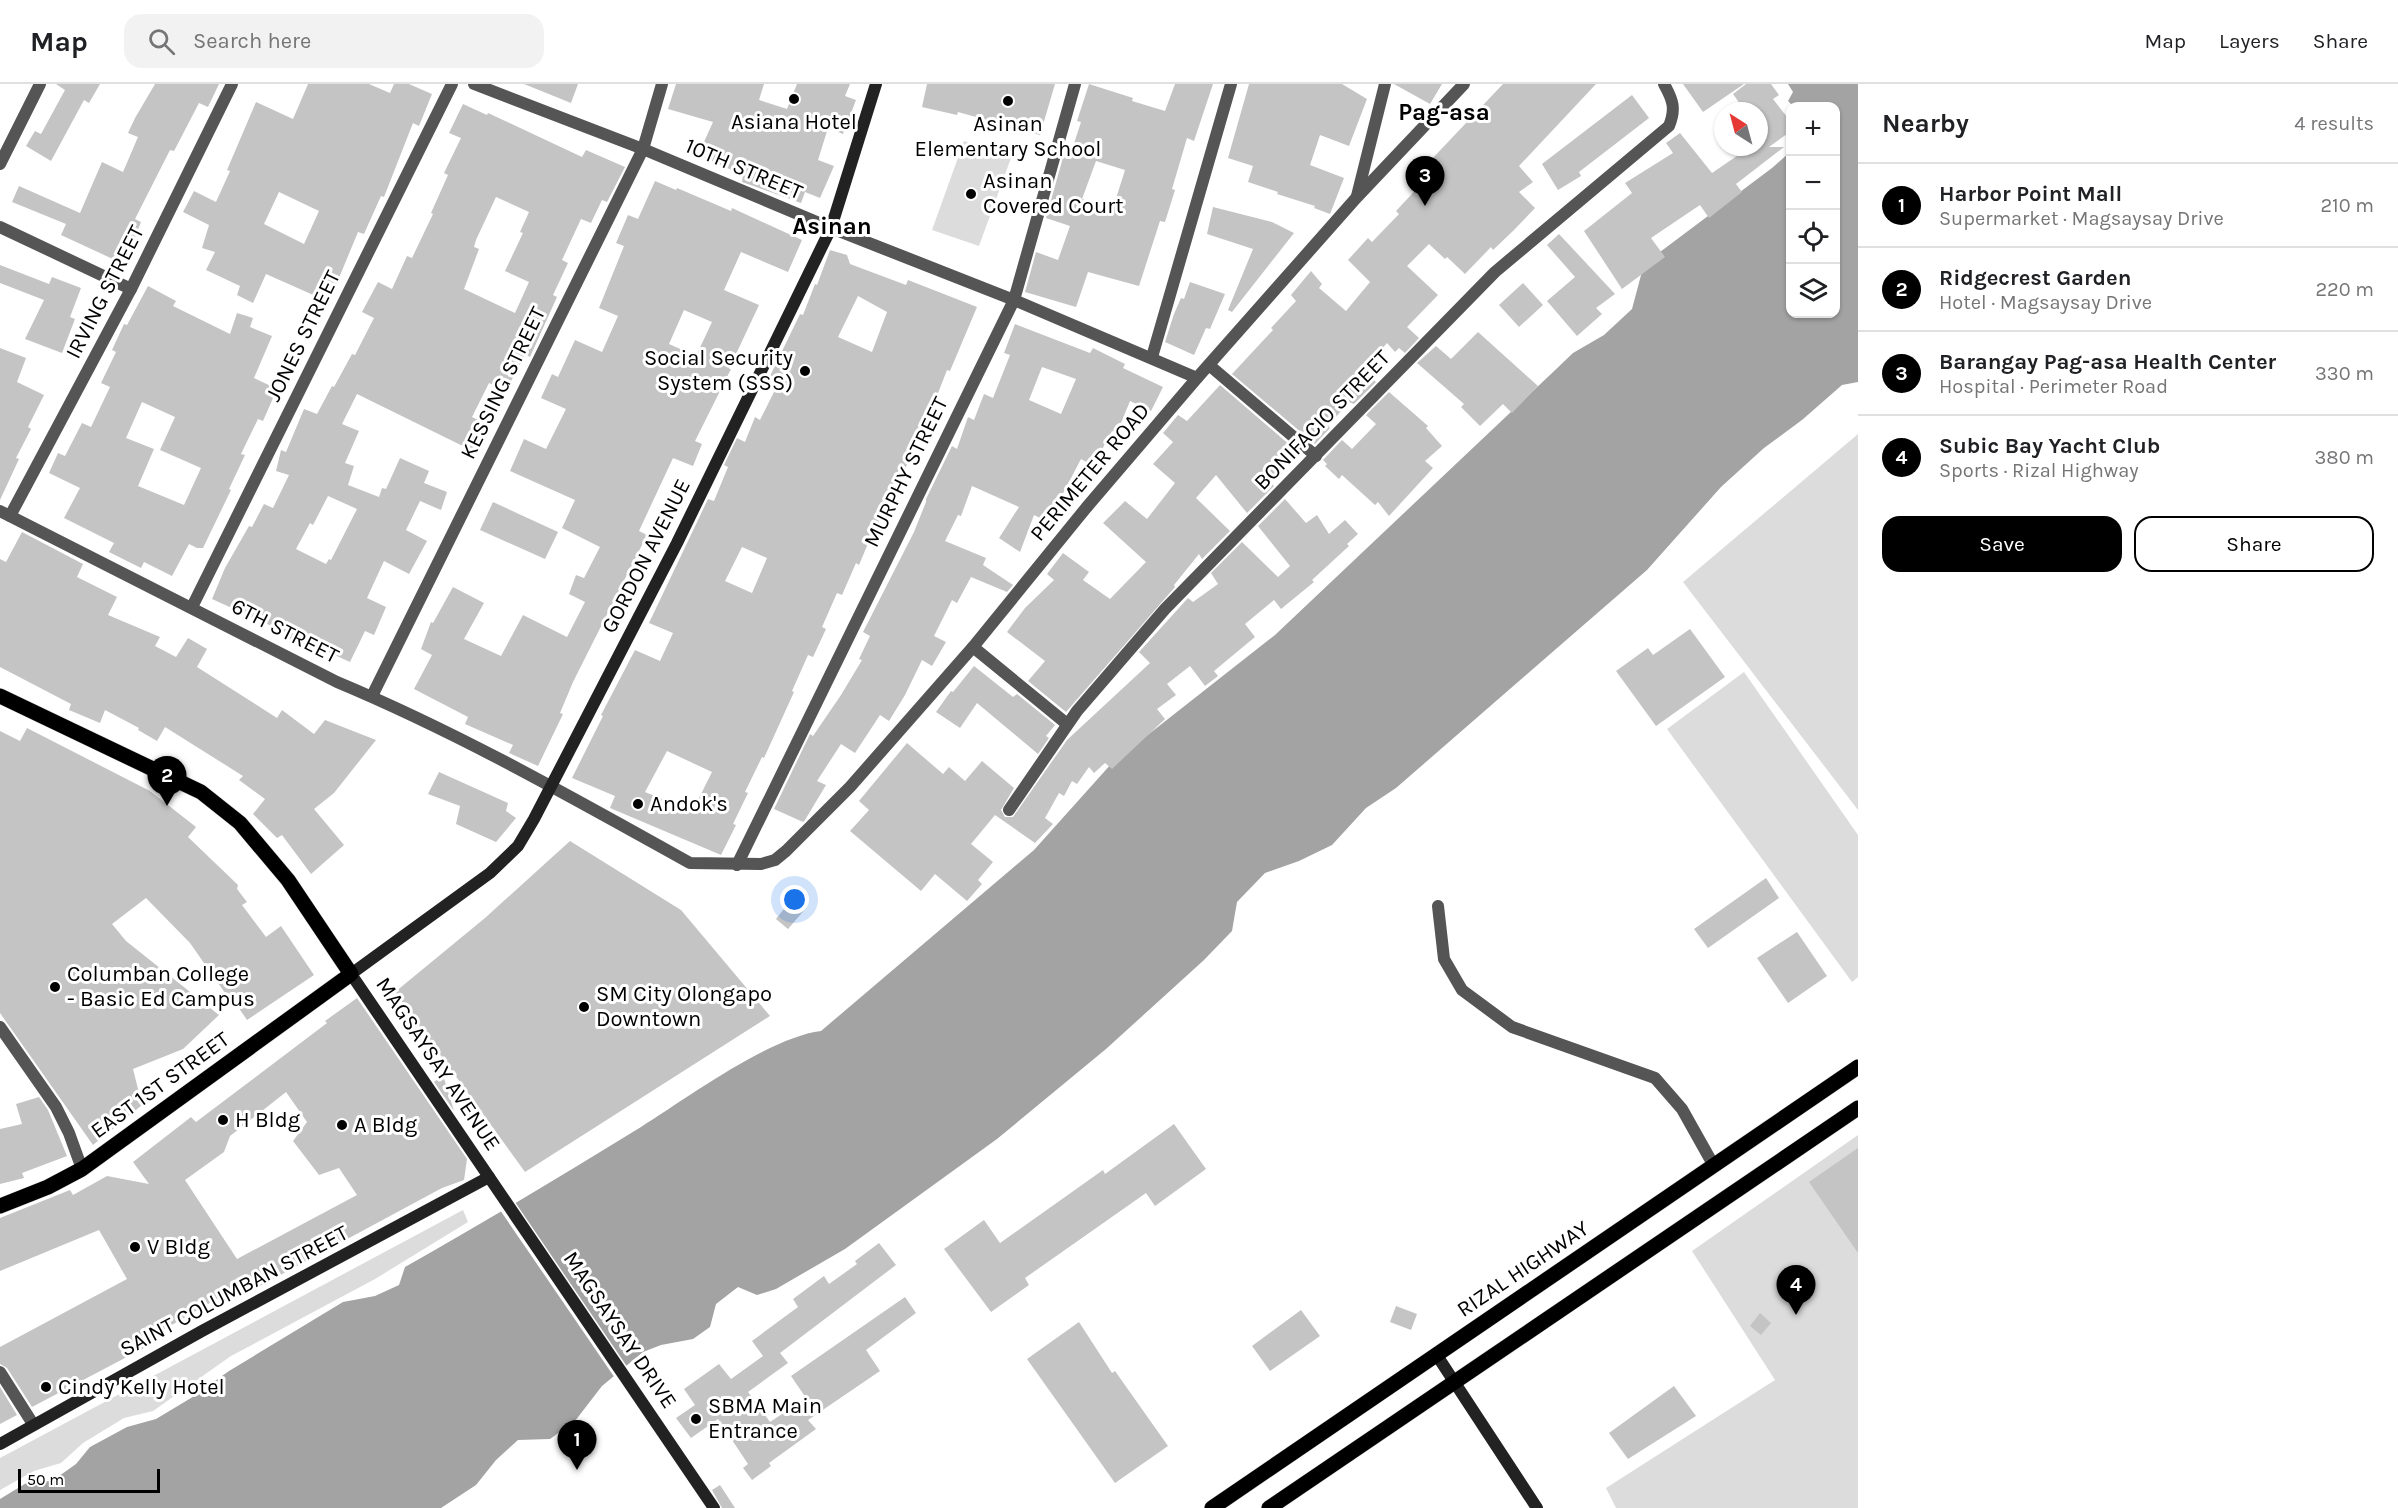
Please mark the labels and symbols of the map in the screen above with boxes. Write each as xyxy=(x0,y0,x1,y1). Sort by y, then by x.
marker: Asiana Hotel xyxy=(787,92,801,106)
marker: Asinan Elementary School xyxy=(1001,94,1015,108)
district label: Pag-asa xyxy=(1398,98,1490,126)
north arrow xyxy=(1714,102,1768,156)
place label: Asiana Hotel xyxy=(731,109,857,135)
place label: Asinan Elementary School xyxy=(915,111,1101,162)
street label: 10TH STREET xyxy=(681,133,807,205)
pin: 3 xyxy=(1406,156,1444,206)
place label: Asinan Covered Court xyxy=(983,168,1123,219)
marker: Asinan Covered Court xyxy=(964,187,978,201)
district label: Asinan xyxy=(792,212,872,240)
street label: IRVING STREET xyxy=(60,221,150,363)
street label: JONES STREET xyxy=(260,266,346,406)
street label: KESSING STREET xyxy=(455,302,551,464)
place label: Social Security System (SSS) xyxy=(644,345,793,396)
street label: BONIFACIO STREET xyxy=(1249,345,1395,495)
marker: Social Security System (SSS) xyxy=(798,364,812,378)
street label: MURPHY STREET xyxy=(858,393,954,551)
street label: PERIMETER ROAD xyxy=(1025,398,1155,546)
street label: GORDON AVENUE xyxy=(596,475,696,637)
street label: 6TH STREET xyxy=(227,593,343,669)
pin: 2 xyxy=(148,756,186,806)
place label: Andok's xyxy=(650,791,728,817)
marker: Andok's xyxy=(631,797,645,811)
your location xyxy=(780,885,809,914)
place label: Columban College - Basic Ed Campus xyxy=(67,961,255,1012)
street label: MAGSAYSAY AVENUE xyxy=(370,972,506,1156)
marker: Columban College - Basic Ed Campus xyxy=(48,980,62,994)
place label: SM City Olongapo Downtown xyxy=(596,981,772,1032)
marker: SM City Olongapo Downtown xyxy=(577,1000,591,1014)
street label: EAST 1ST STREET xyxy=(86,1026,234,1144)
place label: H Bldg xyxy=(235,1107,301,1133)
place label: A Bldg xyxy=(354,1112,418,1138)
marker: H Bldg xyxy=(216,1113,230,1127)
marker: A Bldg xyxy=(335,1118,349,1132)
street label: RIZAL HIGHWAY xyxy=(1452,1215,1594,1323)
street label: SAINT COLUMBAN STREET xyxy=(116,1220,352,1362)
place label: V Bldg xyxy=(147,1234,210,1260)
marker: V Bldg xyxy=(128,1240,142,1254)
street label: MAGSAYSAY DRIVE xyxy=(558,1247,682,1413)
pin: 4 xyxy=(1776,1266,1816,1315)
place label: Cindy Kelly Hotel xyxy=(58,1374,225,1400)
marker: Cindy Kelly Hotel xyxy=(39,1380,53,1394)
place label: SBMA Main Entrance xyxy=(708,1393,822,1444)
marker: SBMA Main Entrance xyxy=(689,1412,703,1426)
pin: 1 xyxy=(558,1420,596,1470)
scale bar xyxy=(18,1466,160,1494)

